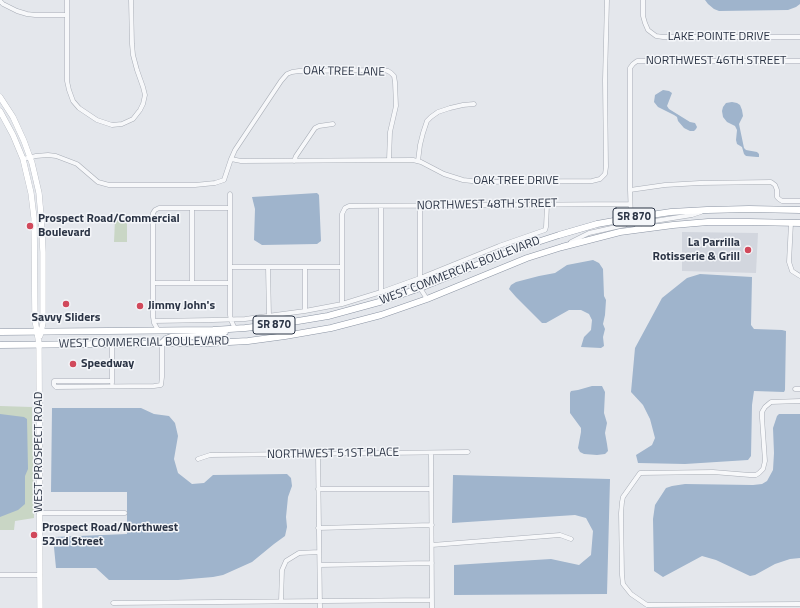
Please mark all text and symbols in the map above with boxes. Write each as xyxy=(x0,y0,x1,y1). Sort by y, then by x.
street label: LAKE POINTE DRIVE xyxy=(668,30,770,44)
street label: NORTHWEST 46TH STREET xyxy=(646,54,786,68)
street label: OAK TREE LANE xyxy=(303,64,385,80)
street label: OAK TREE DRIVE xyxy=(473,174,559,188)
street label: NORTHWEST 48TH STREET xyxy=(417,197,557,213)
road number: SR 870 xyxy=(613,208,655,226)
place label: Prospect Road/Commercial Boulevard xyxy=(38,212,180,240)
marker: Prospect Road/Commercial Boulevard xyxy=(25,221,35,231)
street label: WEST COMMERCIAL BOULEVARD xyxy=(378,234,542,308)
place label: La Parrilla Rotisserie & Grill xyxy=(653,236,740,264)
marker: La Parrilla Rotisserie & Grill xyxy=(743,245,753,255)
marker: Savvy Sliders xyxy=(61,299,71,309)
place label: Jimmy John's xyxy=(148,299,215,313)
marker: Jimmy John's xyxy=(135,301,145,311)
place label: Savvy Sliders xyxy=(32,311,100,325)
road number: SR 870 xyxy=(253,316,295,334)
street label: WEST COMMERCIAL BOULEVARD xyxy=(59,334,229,352)
place label: Speedway xyxy=(81,357,134,371)
marker: Speedway xyxy=(68,359,78,369)
street label: WEST PROSPECT ROAD xyxy=(32,392,46,512)
street label: NORTHWEST 51ST PLACE xyxy=(267,446,399,462)
place label: Prospect Road/Northwest 52nd Street xyxy=(42,521,178,549)
marker: Prospect Road/Northwest 52nd Street xyxy=(29,530,39,540)

